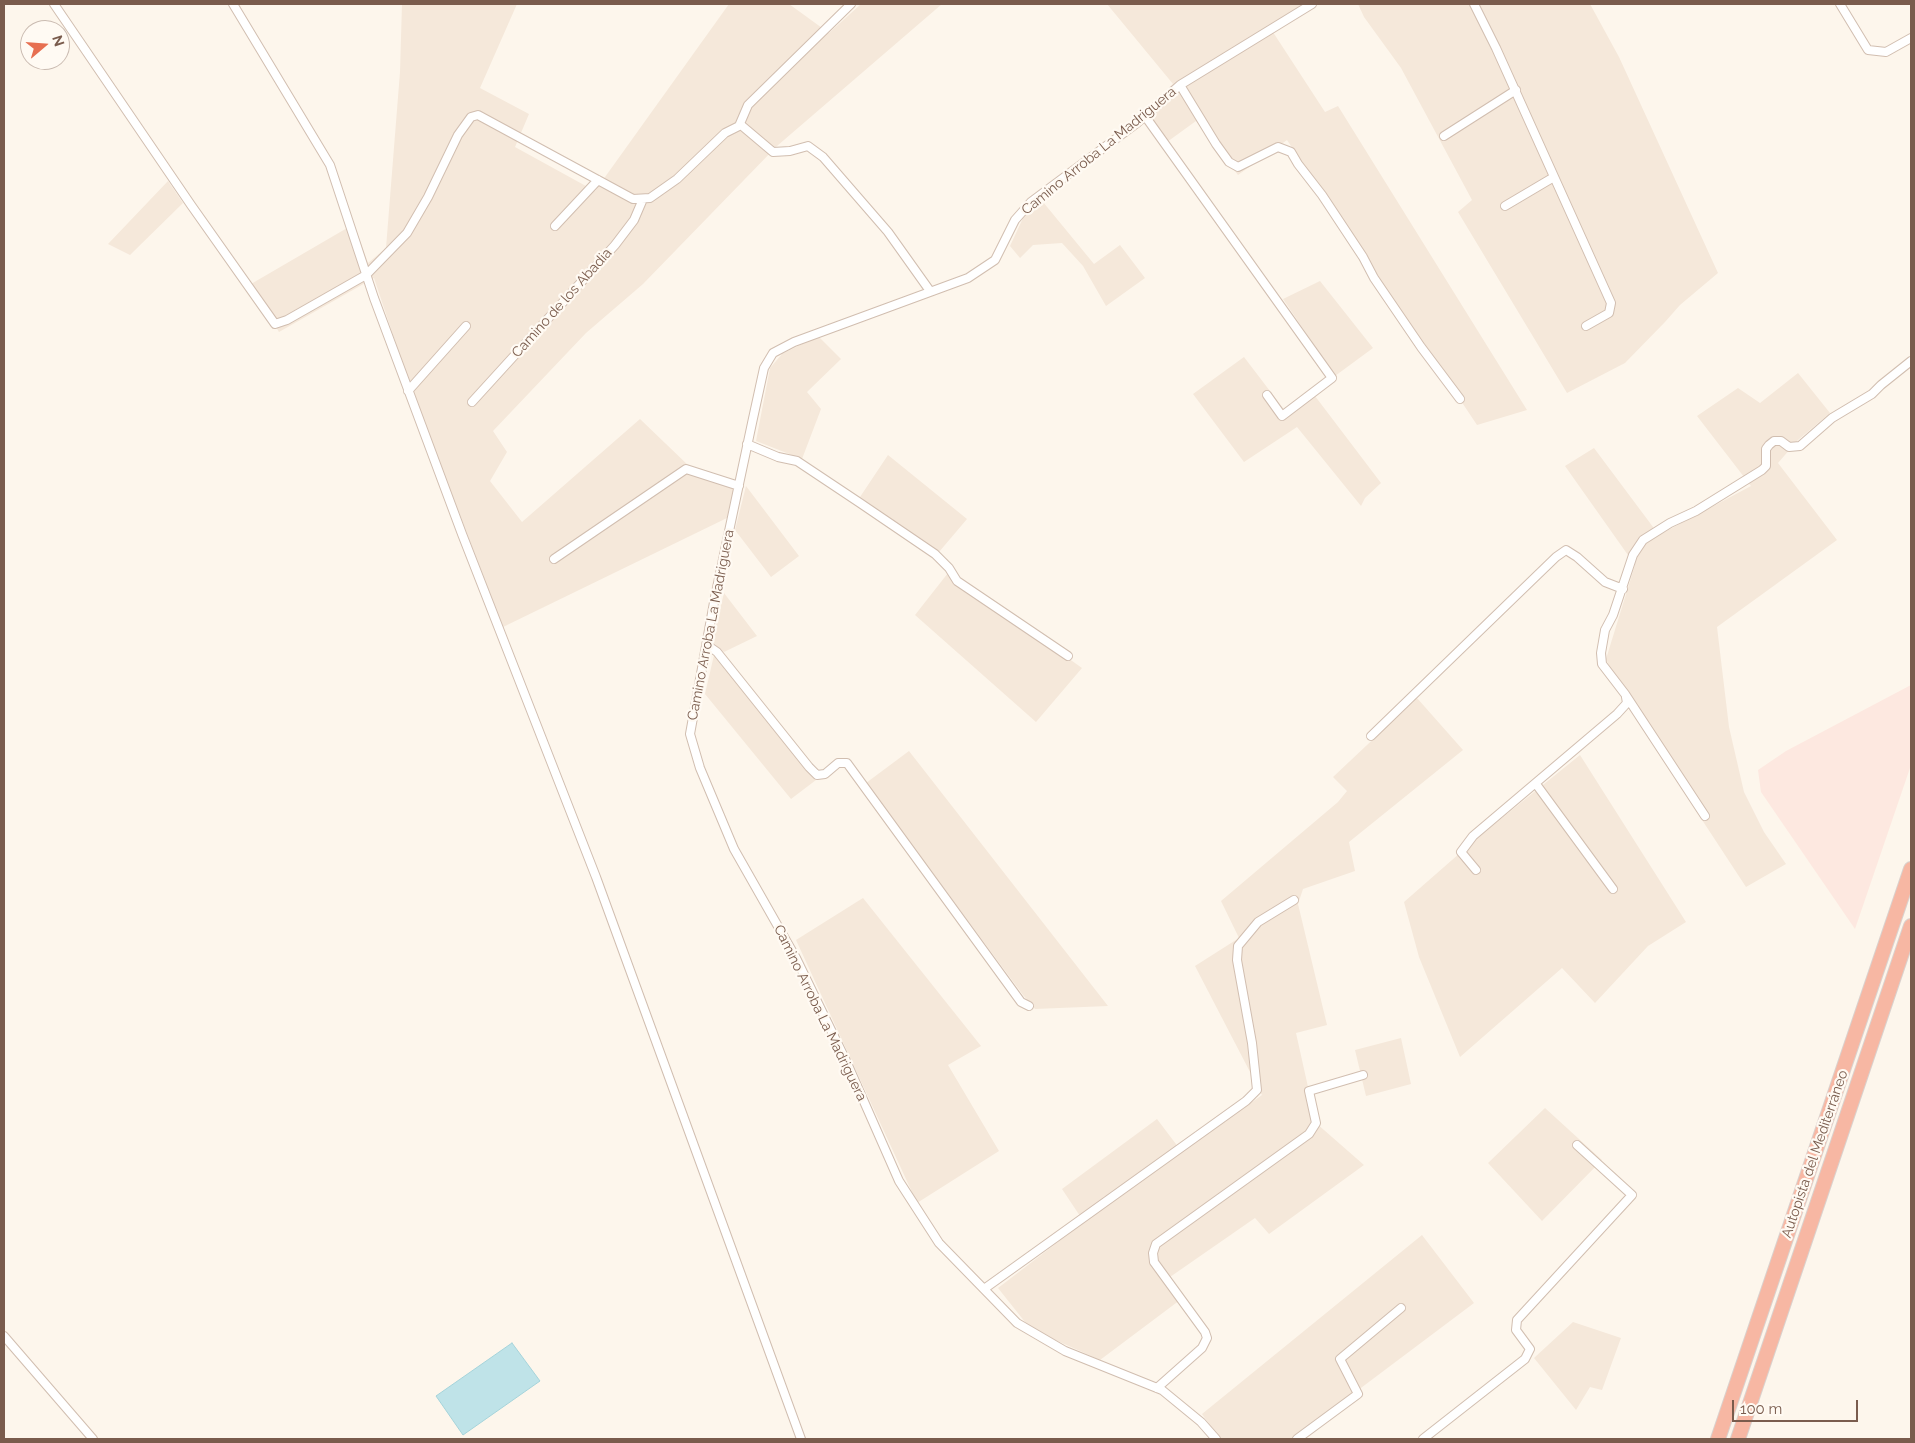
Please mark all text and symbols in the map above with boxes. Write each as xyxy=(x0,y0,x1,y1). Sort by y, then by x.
north arrow xyxy=(20,20,70,70)
text: N xyxy=(49,33,68,48)
street label: Camino Arroba La Madriguera xyxy=(1018,83,1180,219)
street label: Camino de los Abadia xyxy=(508,245,616,361)
street label: Camino Arroba La Madriguera xyxy=(684,528,738,722)
street label: Camino Arroba La Madriguera xyxy=(770,922,870,1104)
street label: Autopista del Mediterráneo xyxy=(1778,1068,1852,1240)
scale bar xyxy=(1735,1390,1861,1422)
text: 100 m xyxy=(1740,1400,1782,1418)

